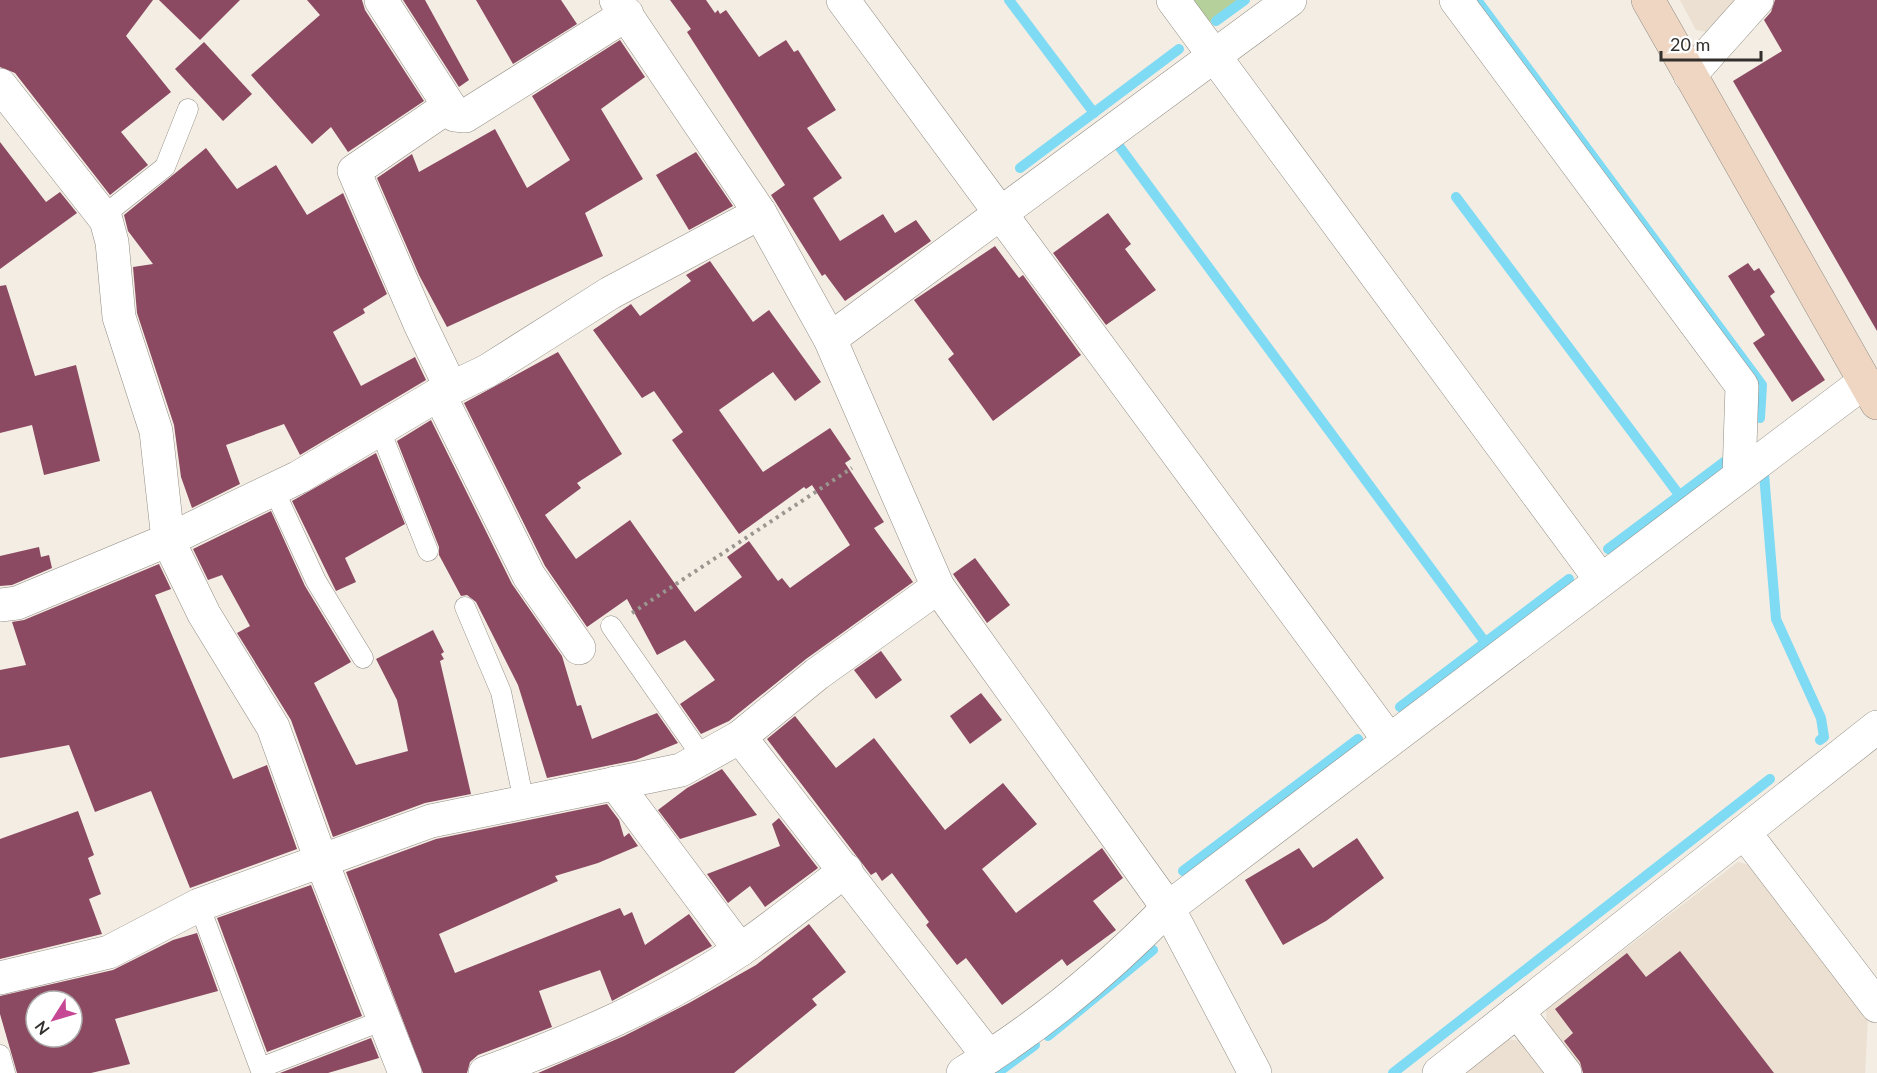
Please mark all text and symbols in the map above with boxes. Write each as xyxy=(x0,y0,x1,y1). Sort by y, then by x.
scale bar xyxy=(1661,24,1762,62)
text: 20 m xyxy=(1670,33,1710,55)
north arrow xyxy=(24,989,84,1049)
text: N xyxy=(30,1018,53,1039)

